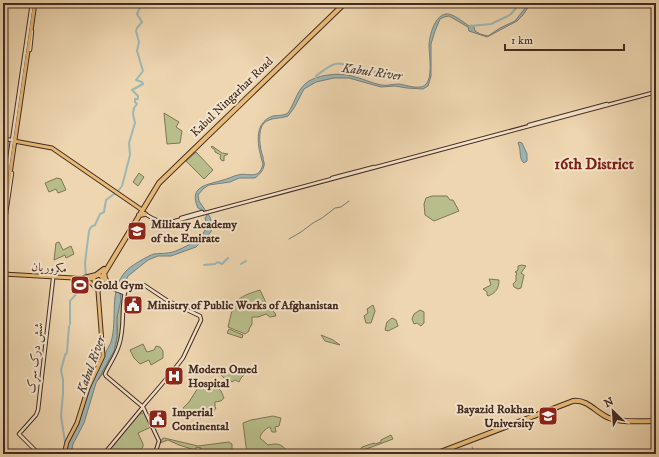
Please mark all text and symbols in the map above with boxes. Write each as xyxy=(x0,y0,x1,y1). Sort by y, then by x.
scale bar xyxy=(505,26,624,52)
text: 1 km xyxy=(511,33,533,48)
street label: Kabul Ningarhar Road xyxy=(188,54,276,140)
water label: Kabul River xyxy=(340,60,404,84)
district label: 16th District xyxy=(554,154,635,174)
place label: Military Academy of the Emirate xyxy=(151,217,237,246)
school or university icon: Military Academy of the Emirate xyxy=(126,220,148,242)
street label: مکروریان xyxy=(31,260,67,276)
sports icon: Gold Gym xyxy=(69,274,91,296)
place label: Gold Gym xyxy=(94,278,143,293)
public building icon: Ministry of Public Works of Afghanistan xyxy=(122,294,144,316)
place label: Ministry of Public Works of Afghanistan xyxy=(147,298,339,313)
street label: شش درک سړک xyxy=(23,322,49,395)
water label: Kabul River xyxy=(73,333,109,397)
place label: Modern Omed Hospital xyxy=(188,362,258,391)
hospital icon: Modern Omed Hospital xyxy=(163,365,185,387)
north arrow xyxy=(593,391,633,431)
text: N xyxy=(602,395,616,411)
place label: Bayazid Rokhan University xyxy=(456,402,535,431)
place label: Imperial Continental xyxy=(172,405,229,434)
school or university icon: Bayazid Rokhan University xyxy=(537,405,559,427)
public building icon: Imperial Continental xyxy=(147,408,169,430)

